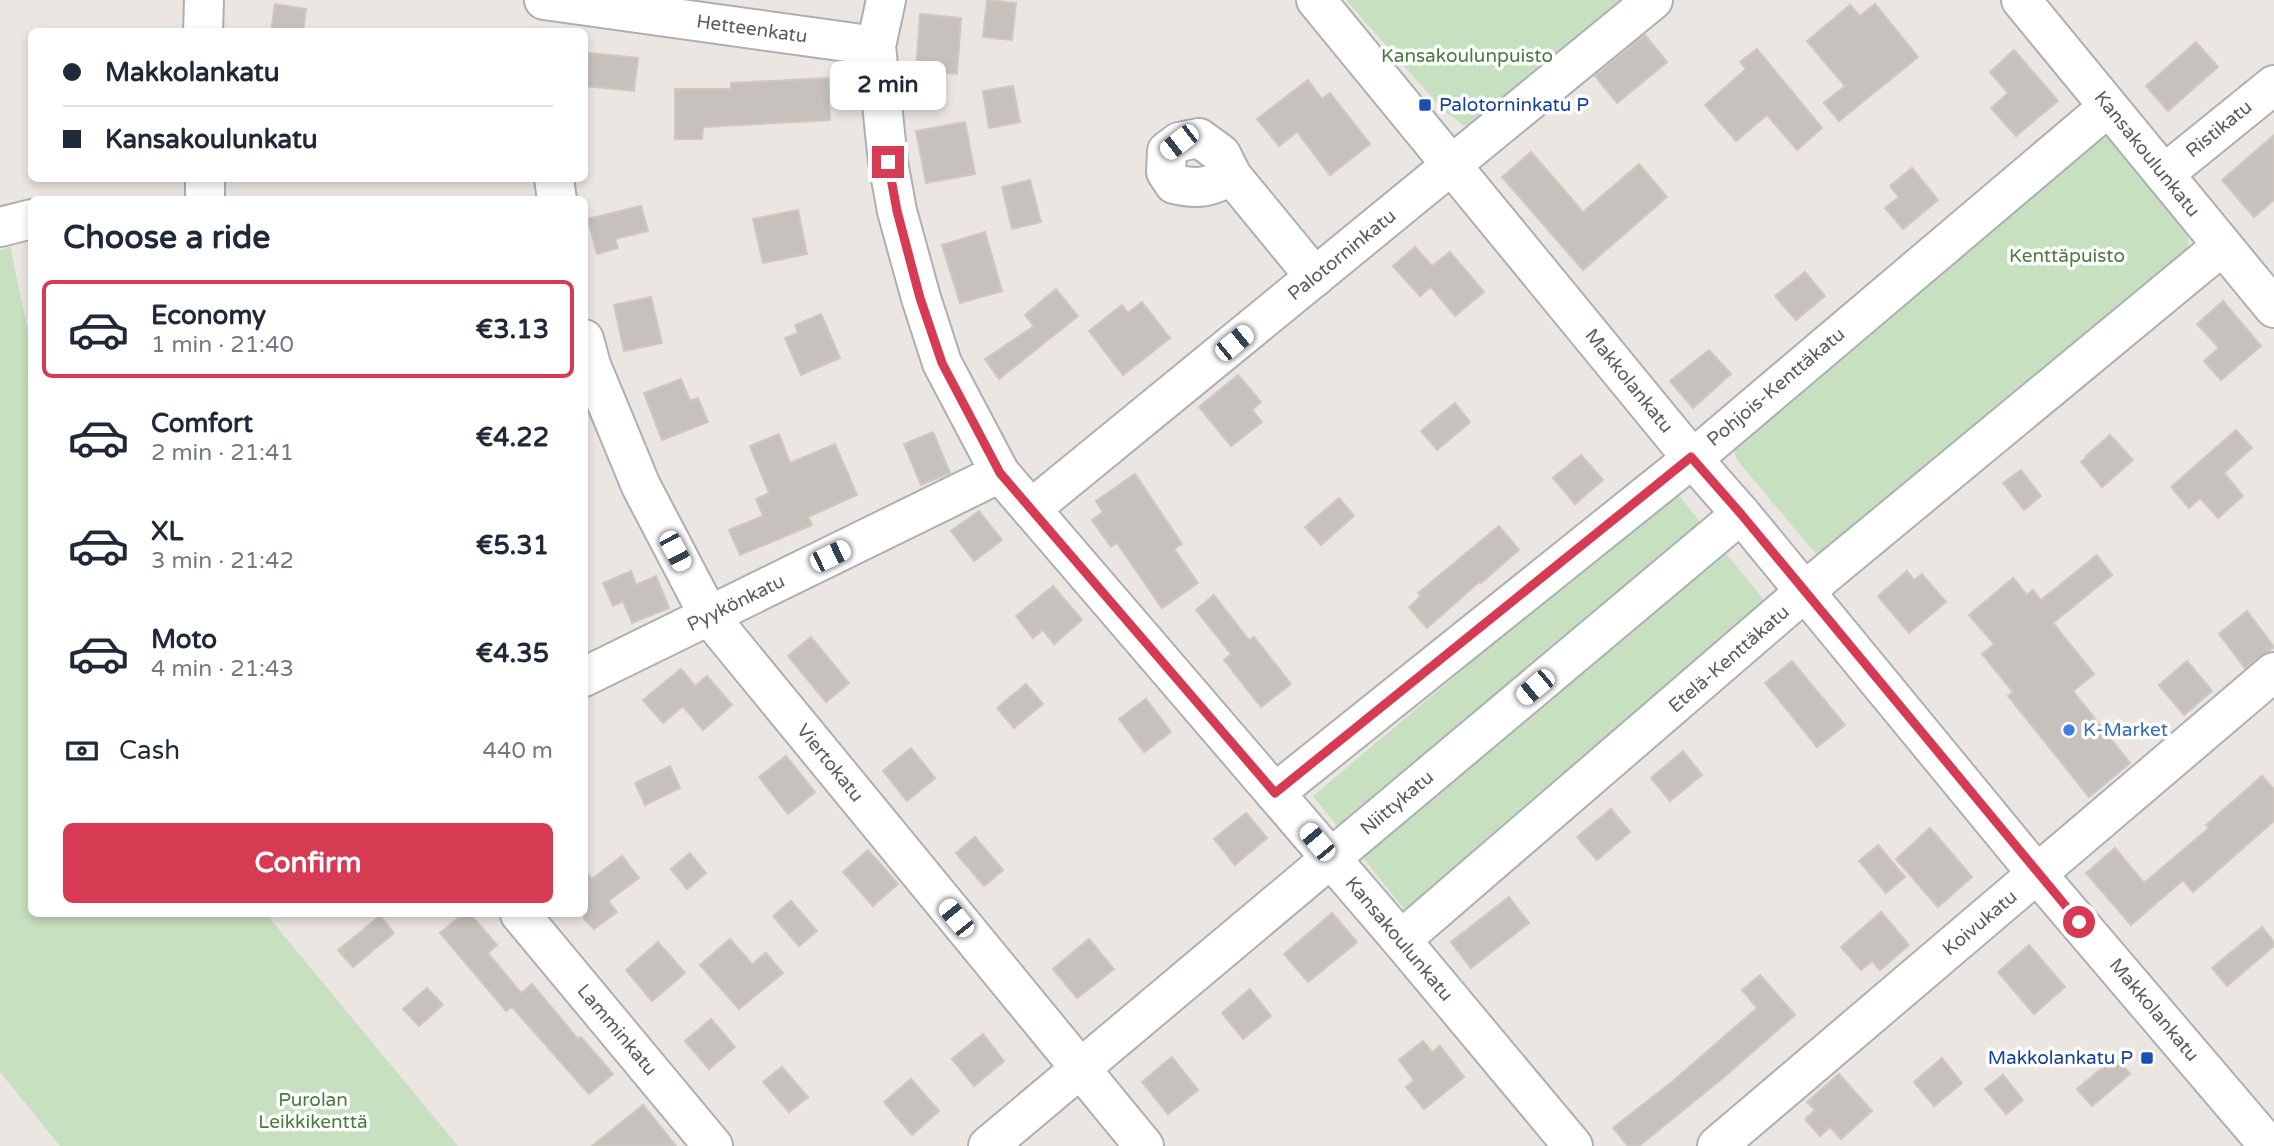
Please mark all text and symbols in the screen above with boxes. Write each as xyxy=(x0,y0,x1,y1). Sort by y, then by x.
street label: Hetteenkatu xyxy=(695,10,809,48)
park label: Kansakoulunpuisto xyxy=(1381,45,1553,67)
text: Makkolankatu xyxy=(105,57,280,88)
callout: 2 min xyxy=(830,60,946,110)
text: 2 min xyxy=(857,71,919,99)
street label: Kansakoulunkatu xyxy=(2090,87,2204,221)
place label: Palotorninkatu P xyxy=(1439,94,1589,116)
street label: Ristikatu xyxy=(2181,96,2257,162)
marker: Palotorninkatu P xyxy=(1417,97,1433,113)
car xyxy=(1156,121,1203,163)
text: Kansakoulunkatu xyxy=(105,124,318,155)
route end xyxy=(872,146,904,178)
street label: Palotorninkatu xyxy=(1284,205,1400,305)
text: Choose a ride xyxy=(63,219,270,257)
park label: Kenttäpuisto xyxy=(2009,245,2125,267)
icon: car xyxy=(67,298,130,361)
text: Economy xyxy=(151,300,266,331)
text: €3.13 xyxy=(476,314,549,345)
car xyxy=(1212,322,1257,364)
street label: Pohjois-Kenttäkatu xyxy=(1703,323,1849,451)
street label: Makkolankatu xyxy=(1580,325,1678,437)
text: 1 min · 21:40 xyxy=(151,331,294,359)
icon: car xyxy=(67,406,130,469)
text: Comfort xyxy=(151,408,253,439)
text: €4.22 xyxy=(476,422,549,453)
text: 2 min · 21:41 xyxy=(151,439,294,467)
icon: car xyxy=(67,514,130,577)
text: XL xyxy=(151,516,183,547)
car xyxy=(656,528,695,574)
text: €5.31 xyxy=(476,530,549,561)
car xyxy=(807,537,854,575)
text: 3 min · 21:42 xyxy=(151,547,294,575)
street label: Pyykönkatu xyxy=(684,570,788,636)
street label: Etelä-Kenttäkatu xyxy=(1664,601,1794,717)
icon: car xyxy=(67,622,130,685)
text: Moto xyxy=(151,624,217,655)
text: €4.35 xyxy=(476,638,549,669)
text: 4 min · 21:43 xyxy=(151,655,294,683)
car xyxy=(1513,665,1558,709)
place label: K-Market xyxy=(2083,719,2168,741)
street label: Viertokatu xyxy=(792,720,868,806)
marker: K-Market xyxy=(2061,722,2077,738)
icon: cash xyxy=(63,732,101,770)
text: Cash xyxy=(119,735,180,766)
text: 440 m xyxy=(483,737,553,765)
street label: Niittykatu xyxy=(1356,766,1438,840)
car xyxy=(1296,819,1339,865)
button: Confirm xyxy=(63,823,553,903)
street label: Kansakoulunkatu xyxy=(1341,872,1457,1006)
street label: Koivukatu xyxy=(1938,886,2022,960)
car xyxy=(935,895,978,941)
route start xyxy=(2063,906,2095,938)
street label: Makkolankatu xyxy=(2105,954,2203,1066)
street label: Lamminkatu xyxy=(572,980,662,1080)
place label: Makkolankatu P xyxy=(1988,1047,2133,1069)
marker: Makkolankatu P xyxy=(2139,1050,2155,1066)
park label: Purolan Leikkikenttä xyxy=(258,1089,368,1133)

